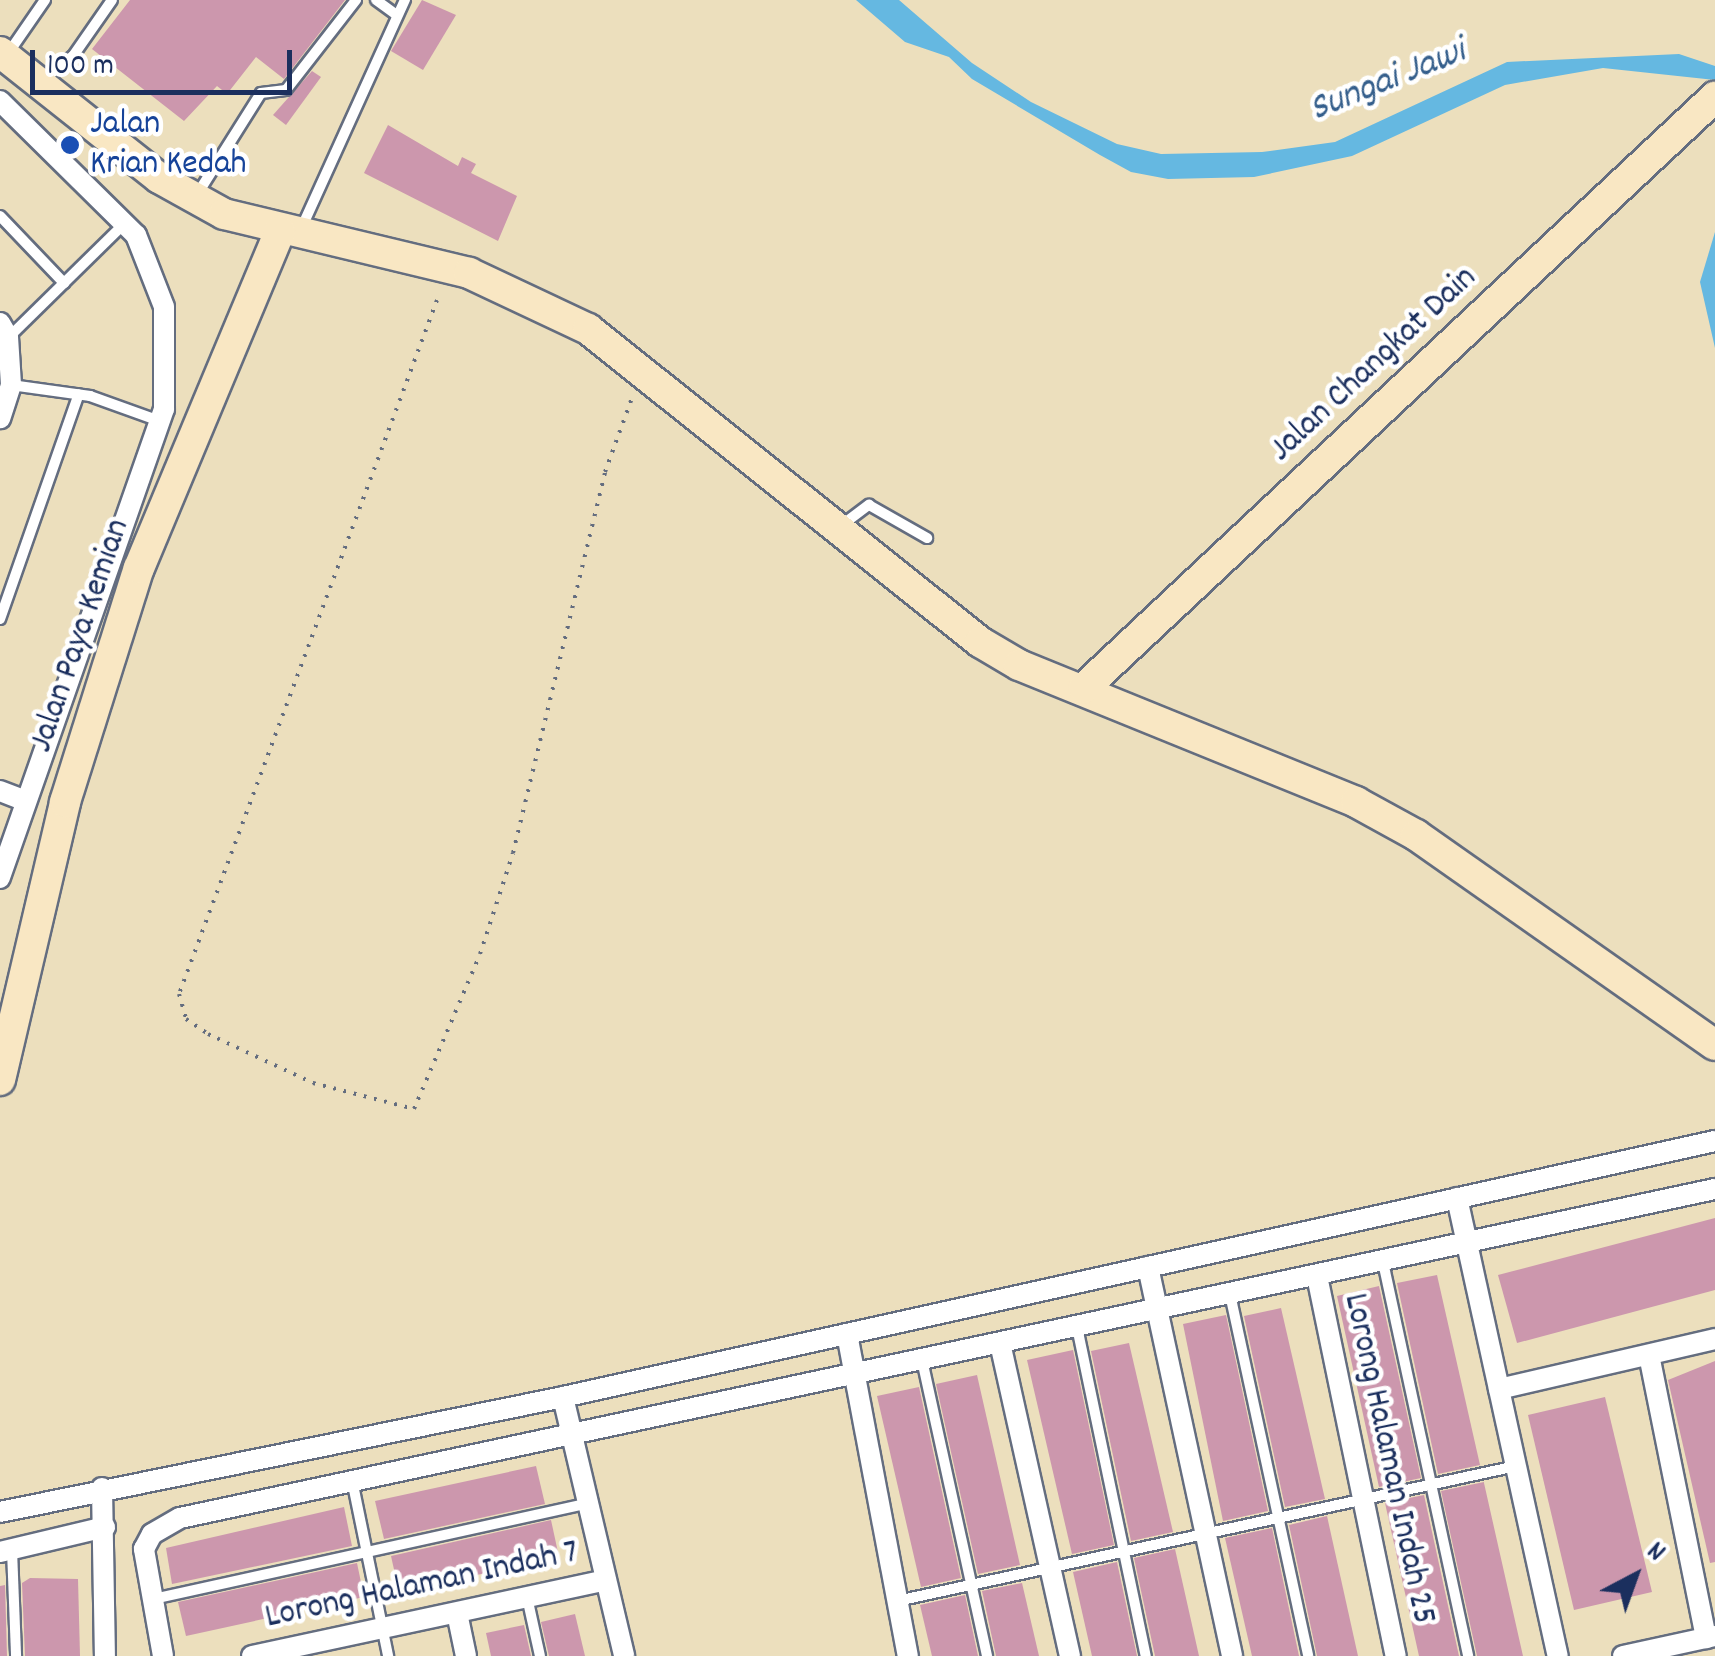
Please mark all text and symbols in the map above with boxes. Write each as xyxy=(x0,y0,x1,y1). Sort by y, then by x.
scale bar xyxy=(35,30,298,92)
water label: Sungai Jawi xyxy=(1303,30,1473,134)
text: 100 m xyxy=(47,46,114,89)
place label: Jalan Krian Kedah xyxy=(90,104,247,186)
marker: Jalan Krian Kedah xyxy=(59,134,81,156)
street label: Jalan Changkat Dain xyxy=(1262,258,1486,472)
street label: Jalan Paya Kemian xyxy=(21,514,141,758)
street label: Lorong Halaman Indah 25 xyxy=(1332,1290,1444,1628)
north arrow xyxy=(1585,1526,1685,1626)
street label: Lorong Halaman Indah 7 xyxy=(262,1532,582,1640)
text: N xyxy=(1636,1534,1673,1573)

